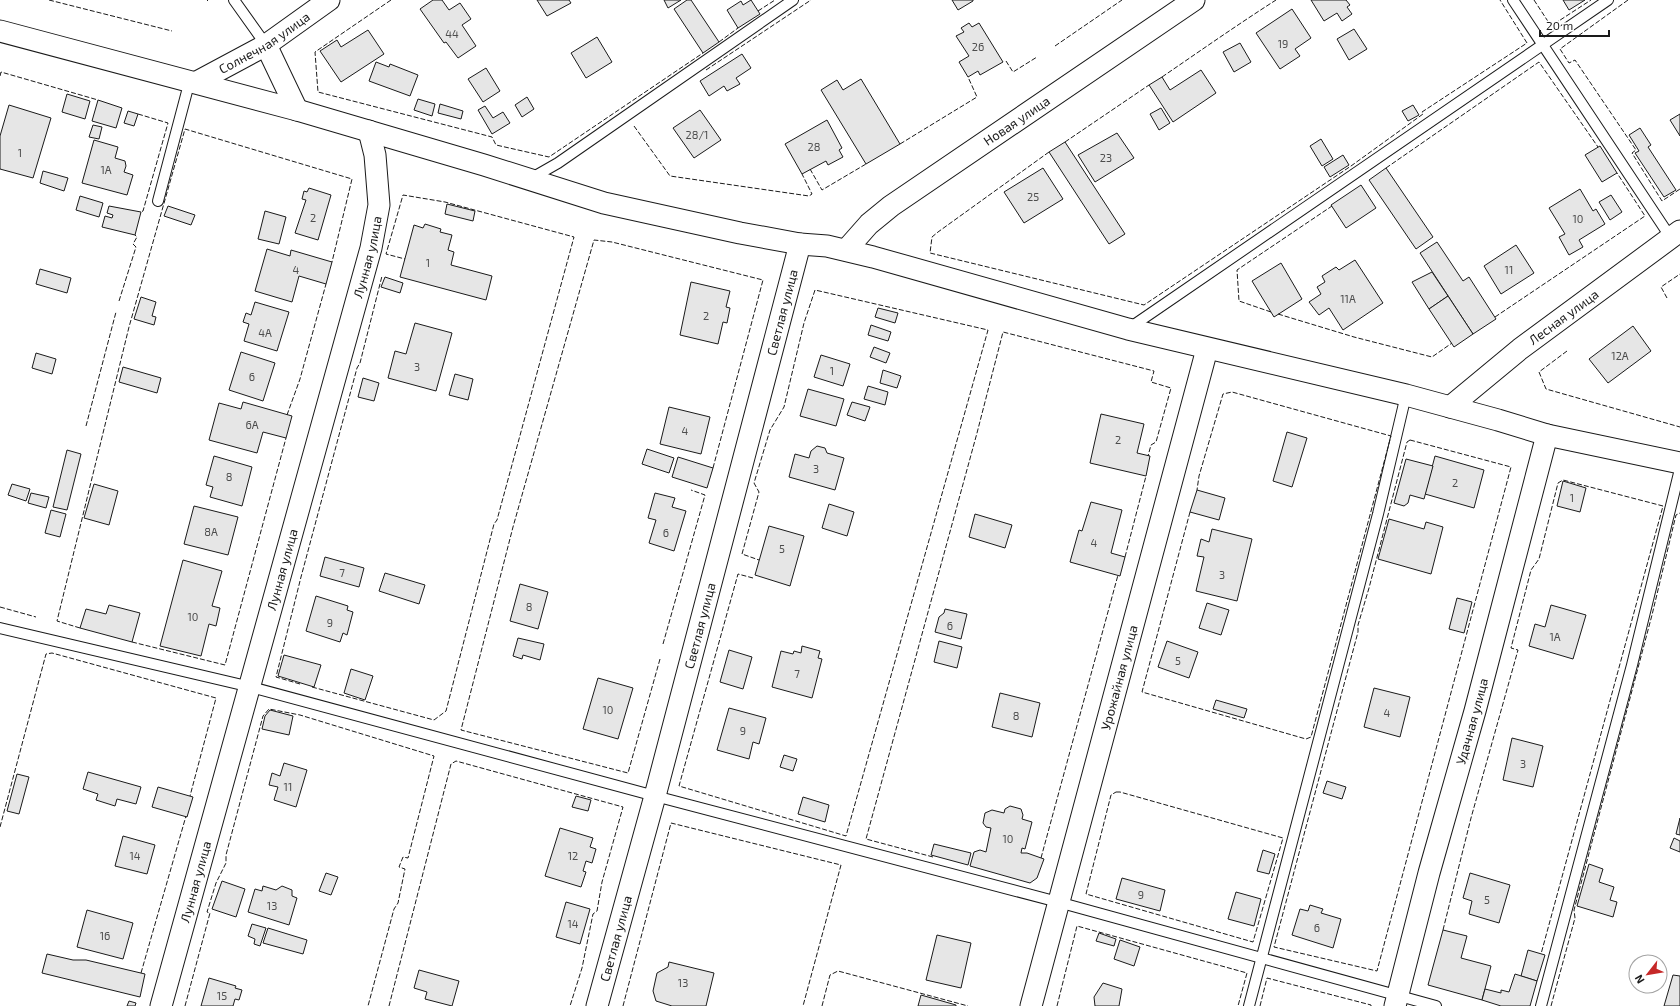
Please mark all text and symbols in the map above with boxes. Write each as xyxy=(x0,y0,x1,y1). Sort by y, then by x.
street label: Солнечная улица xyxy=(216,8,313,77)
scale bar xyxy=(1540,12,1609,38)
text: 20 m xyxy=(1546,18,1573,32)
house number: 44 xyxy=(445,27,459,40)
house number: 19 xyxy=(1278,37,1288,50)
house number: 26 xyxy=(972,40,984,53)
street label: Новая улица xyxy=(980,92,1053,149)
house number: 28/1 xyxy=(686,128,708,141)
house number: 28 xyxy=(808,140,820,153)
house number: 1 xyxy=(18,146,22,159)
house number: 23 xyxy=(1100,151,1112,164)
house number: 1А xyxy=(100,163,112,176)
house number: 25 xyxy=(1027,190,1039,203)
house number: 2 xyxy=(310,211,316,224)
house number: 10 xyxy=(1572,212,1584,225)
street label: Лунная улица xyxy=(350,215,385,300)
house number: 1 xyxy=(426,256,430,269)
house number: 4 xyxy=(293,263,300,276)
house number: 11 xyxy=(1505,263,1513,276)
street label: Светлая улица xyxy=(763,267,801,357)
street label: Лесная улица xyxy=(1525,286,1602,348)
house number: 11А xyxy=(1340,292,1356,305)
house number: 2 xyxy=(703,309,709,322)
house number: 4А xyxy=(258,326,272,339)
house number: 12А xyxy=(1611,349,1629,362)
house number: 3 xyxy=(414,360,420,373)
house number: 1 xyxy=(830,364,834,377)
house number: 6 xyxy=(249,370,255,383)
house number: 6А xyxy=(245,418,259,431)
house number: 4 xyxy=(682,424,689,437)
house number: 2 xyxy=(1115,433,1121,446)
house number: 3 xyxy=(813,462,819,475)
house number: 8 xyxy=(226,470,232,483)
house number: 2 xyxy=(1452,476,1458,489)
house number: 1 xyxy=(1570,491,1574,504)
house number: 8А xyxy=(204,525,218,538)
house number: 6 xyxy=(663,526,669,539)
street label: Лунная улица xyxy=(263,527,301,612)
house number: 4 xyxy=(1091,536,1098,549)
house number: 5 xyxy=(779,542,785,555)
house number: 7 xyxy=(339,566,345,579)
house number: 3 xyxy=(1219,568,1225,581)
street label: Светлая улица xyxy=(681,581,719,671)
house number: 8 xyxy=(526,600,532,613)
house number: 10 xyxy=(187,610,199,623)
house number: 9 xyxy=(327,616,333,629)
house number: 6 xyxy=(947,619,953,632)
street label: Урожайная улица xyxy=(1097,623,1141,732)
house number: 1А xyxy=(1549,630,1561,643)
house number: 5 xyxy=(1175,654,1181,667)
house number: 7 xyxy=(794,667,800,680)
street label: Удачная улица xyxy=(1452,676,1491,766)
house number: 10 xyxy=(602,703,614,716)
house number: 4 xyxy=(1384,706,1391,719)
house number: 8 xyxy=(1013,709,1019,722)
house number: 9 xyxy=(740,724,746,737)
house number: 3 xyxy=(1520,757,1526,770)
house number: 11 xyxy=(284,780,292,793)
house number: 10 xyxy=(1002,832,1014,845)
street label: Лунная улица xyxy=(177,839,214,924)
house number: 14 xyxy=(129,849,141,862)
house number: 12 xyxy=(568,849,578,862)
house number: 9 xyxy=(1138,888,1144,901)
house number: 5 xyxy=(1484,893,1490,906)
street label: Светлая улица xyxy=(596,894,635,983)
house number: 13 xyxy=(267,899,277,912)
house number: 14 xyxy=(567,917,579,930)
house number: 6 xyxy=(1314,921,1320,934)
house number: 16 xyxy=(100,929,110,942)
north arrow xyxy=(1628,954,1668,994)
text: N xyxy=(1631,973,1647,986)
house number: 13 xyxy=(678,976,688,989)
house number: 15 xyxy=(217,989,227,1002)

